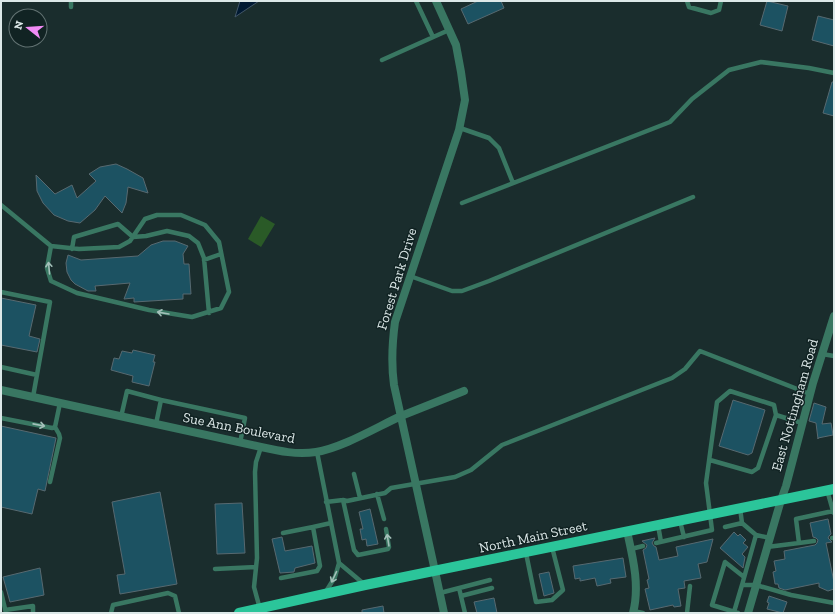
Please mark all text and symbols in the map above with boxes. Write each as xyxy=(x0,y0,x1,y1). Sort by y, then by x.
north arrow xyxy=(8,8,48,48)
text: N xyxy=(11,19,27,31)
street label: Forest Park Drive xyxy=(373,226,421,332)
one-way arrow xyxy=(45,262,52,275)
one-way arrow xyxy=(157,308,170,316)
street label: East Nottingham Road xyxy=(768,337,822,473)
street label: Sue Ann Boulevard xyxy=(181,409,297,447)
one-way arrow xyxy=(32,422,45,430)
street label: North Main Street xyxy=(477,517,589,557)
one-way arrow xyxy=(384,534,392,547)
one-way arrow xyxy=(330,571,337,583)

